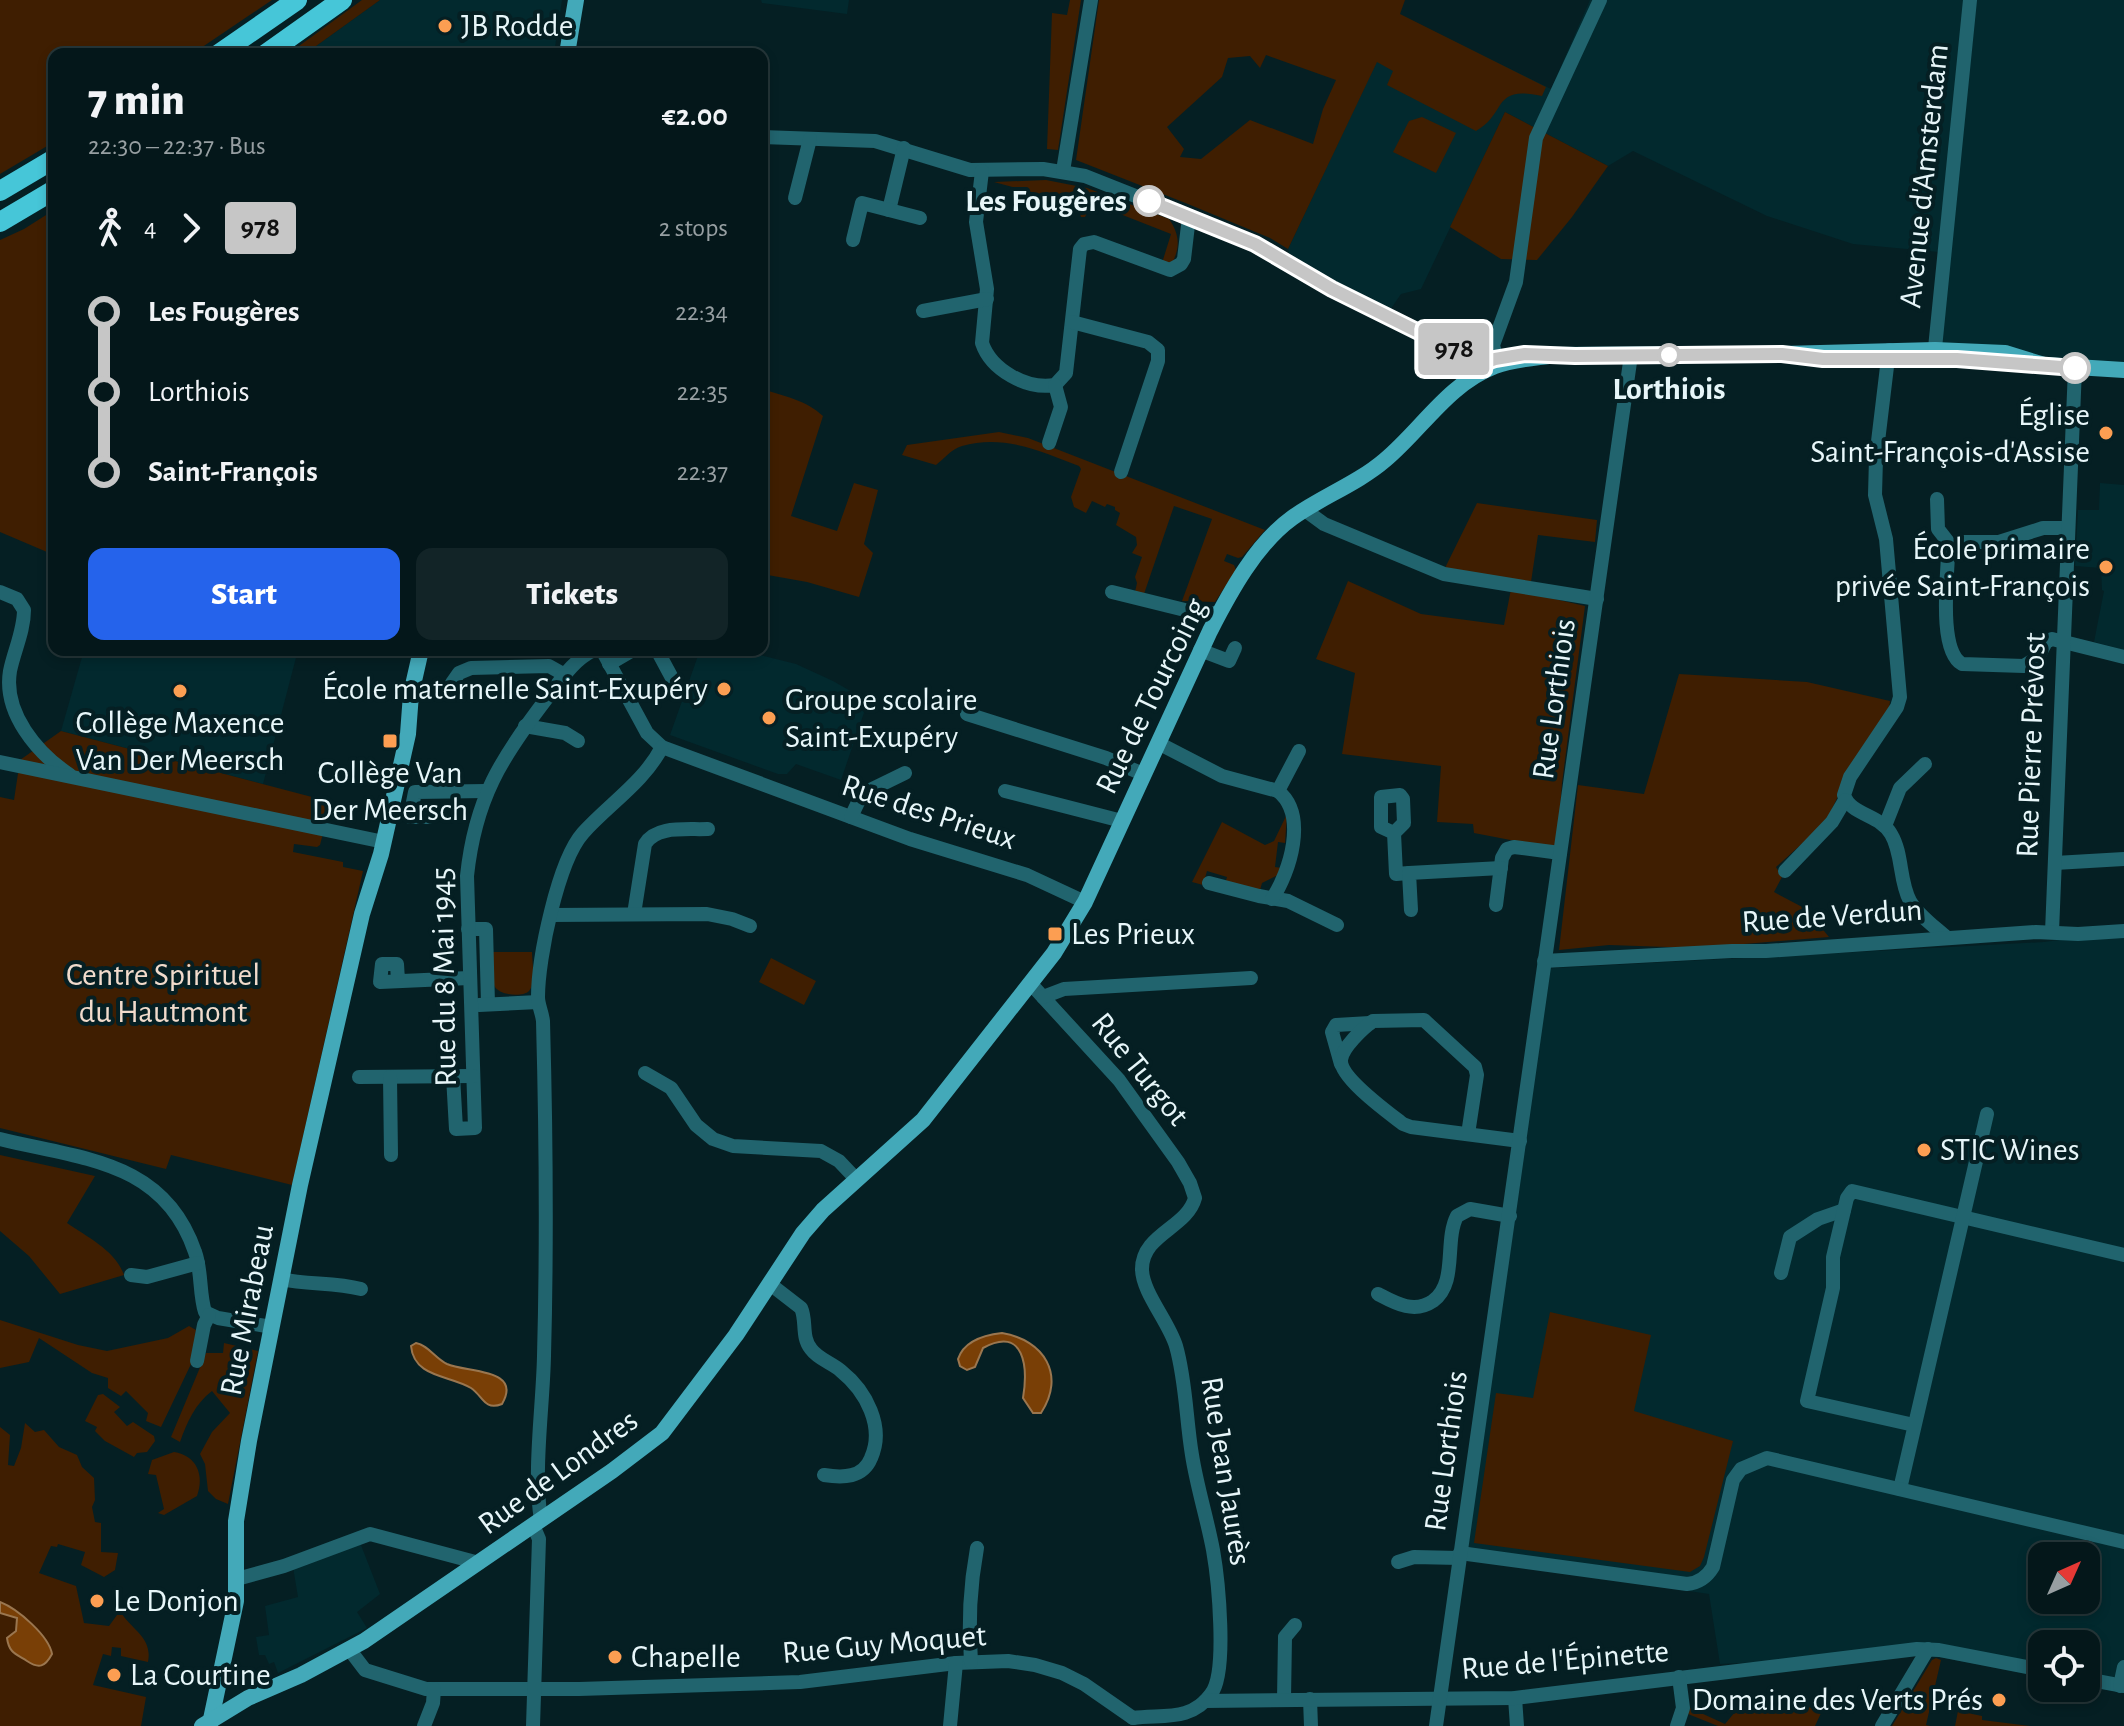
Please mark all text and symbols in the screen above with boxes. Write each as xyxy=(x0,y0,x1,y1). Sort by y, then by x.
place label: JB Rodde xyxy=(461,10,574,42)
marker: JB Rodde xyxy=(436,17,454,35)
street label: Avenue d'Amsterdam xyxy=(1894,42,1954,310)
text: 7 min xyxy=(88,79,185,123)
text: €2.00 xyxy=(662,101,728,131)
text: 22:30 – 22:37 · Bus xyxy=(88,133,266,159)
place label: Les Fougères xyxy=(965,185,1127,217)
marker: Les Fougères xyxy=(1134,186,1164,216)
icon: walk xyxy=(88,206,132,250)
icon: forward xyxy=(169,206,213,250)
text: 978 xyxy=(241,214,280,242)
text: 4 xyxy=(144,215,157,241)
text: 2 stops xyxy=(659,215,728,241)
text: Les Fougères xyxy=(148,297,300,327)
text: 22:34 xyxy=(675,299,728,325)
line badge: 978 xyxy=(1408,323,1500,375)
text: 978 xyxy=(1434,335,1474,363)
marker: Lorthiois xyxy=(1658,344,1680,366)
unlabelled marker xyxy=(2060,353,2090,383)
place label: Lorthiois xyxy=(1612,373,1726,405)
text: Lorthiois xyxy=(148,377,250,407)
text: 22:35 xyxy=(677,379,728,405)
place label: Église Saint-François-d'Assise xyxy=(1810,396,2090,468)
marker: Église Saint-François-d'Assise xyxy=(2097,424,2115,442)
text: Saint-François xyxy=(148,457,318,487)
text: 22:37 xyxy=(677,459,728,485)
place label: École primaire privée Saint-François xyxy=(1835,530,2090,602)
button: Start xyxy=(88,548,400,640)
button: Tickets xyxy=(416,548,728,640)
marker: École primaire privée Saint-François xyxy=(2097,558,2115,576)
street label: Rue de Tourcoing xyxy=(1090,593,1212,799)
street label: Rue Lorthiois xyxy=(1527,617,1581,781)
street label: Rue Pierre Prévost xyxy=(2011,632,2051,858)
place label: École maternelle Saint-Exupéry xyxy=(322,670,708,705)
marker: École maternelle Saint-Exupéry xyxy=(715,680,733,698)
marker: Collège Maxence Van Der Meersch xyxy=(171,682,189,700)
place label: Groupe scolaire Saint-Exupéry xyxy=(785,684,978,753)
place label: Collège Maxence Van Der Meersch xyxy=(75,707,285,776)
marker: Groupe scolaire Saint-Exupéry xyxy=(760,709,778,727)
marker: Collège Van Der Meersch xyxy=(381,732,399,750)
place label: Collège Van Der Meersch xyxy=(312,757,468,826)
street label: Rue des Prieux xyxy=(838,769,1020,855)
street label: Rue du 8 Mai 1945 xyxy=(426,867,462,1087)
street label: Rue de Verdun xyxy=(1741,894,1923,938)
place label: Les Prieux xyxy=(1071,918,1195,950)
marker: Les Prieux xyxy=(1046,925,1064,943)
park label: Centre Spirituel du Hautmont xyxy=(66,959,260,1028)
street label: Rue Turgot xyxy=(1085,1007,1195,1131)
place label: STIC Wines xyxy=(1940,1134,2080,1166)
marker: STIC Wines xyxy=(1915,1141,1933,1159)
street label: Rue Mirabeau xyxy=(215,1222,279,1398)
street label: Rue Lorthiois xyxy=(1419,1369,1473,1533)
street label: Rue Jean Jaurès xyxy=(1195,1374,1257,1568)
street label: Rue de Londres xyxy=(472,1404,644,1540)
north arrow xyxy=(2028,1542,2100,1614)
map controls xyxy=(2028,1542,2100,1702)
place label: Le Donjon xyxy=(113,1585,239,1617)
marker: Le Donjon xyxy=(88,1592,106,1610)
street label: Rue Guy Moquet xyxy=(781,1619,987,1669)
button: locate xyxy=(2028,1630,2100,1702)
street label: Rue de l'Épinette xyxy=(1459,1632,1670,1685)
place label: Chapelle xyxy=(631,1641,741,1673)
marker: Chapelle xyxy=(606,1648,624,1666)
place label: La Courtine xyxy=(130,1659,271,1691)
marker: La Courtine xyxy=(105,1666,123,1684)
place label: Domaine des Verts Prés xyxy=(1692,1684,1983,1716)
marker: Domaine des Verts Prés xyxy=(1990,1691,2008,1709)

